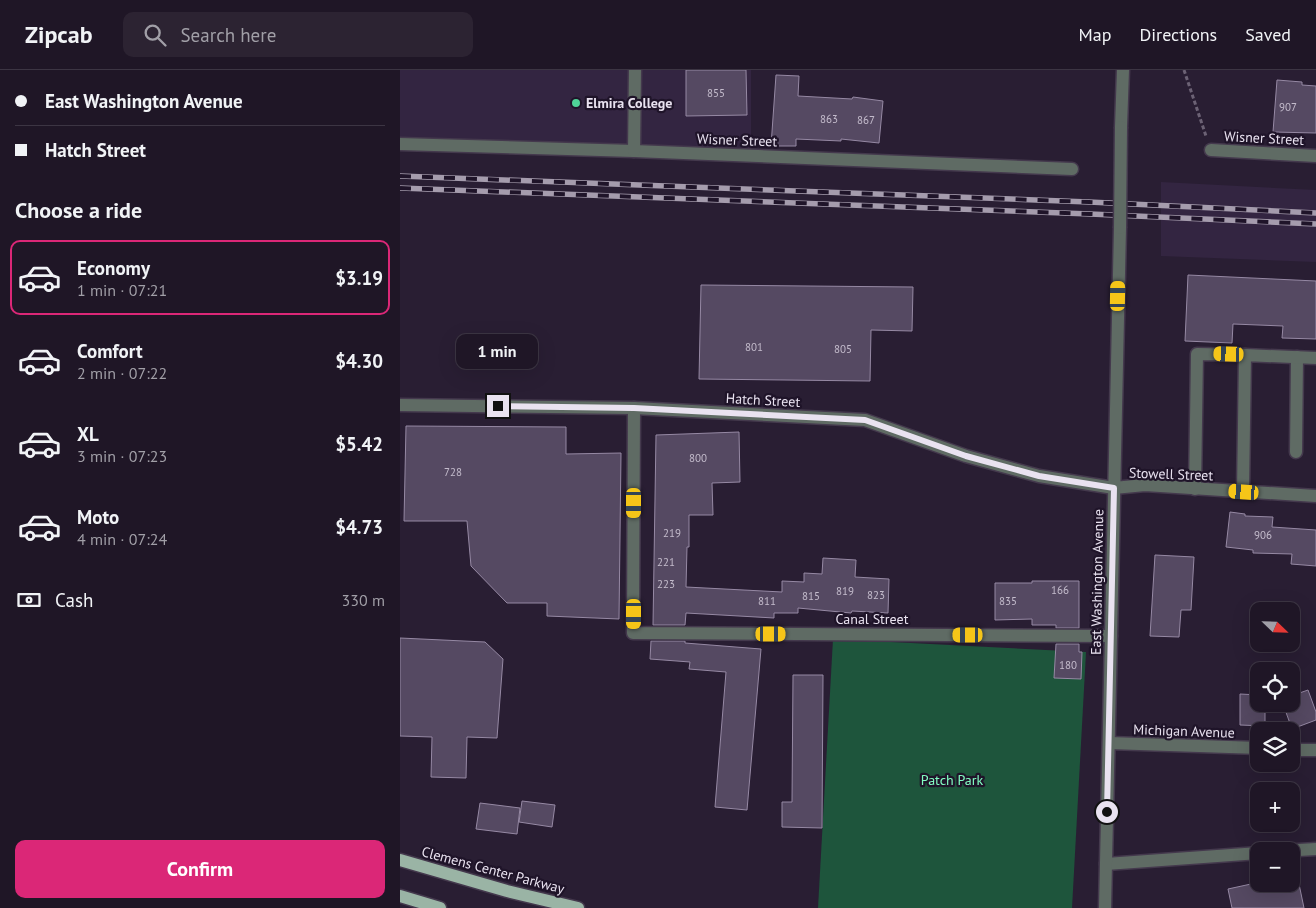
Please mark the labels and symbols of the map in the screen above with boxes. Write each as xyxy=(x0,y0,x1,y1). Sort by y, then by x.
house number: 855 xyxy=(707,86,725,100)
place label: Elmira College xyxy=(586,94,672,112)
marker: Elmira College xyxy=(570,97,582,109)
house number: 907 xyxy=(1279,100,1297,114)
house number: 863 xyxy=(820,112,838,126)
house number: 867 xyxy=(857,113,875,127)
street label: Wisner Street xyxy=(1223,127,1305,149)
street label: Wisner Street xyxy=(697,130,778,150)
car xyxy=(1110,281,1125,311)
callout: 1 min xyxy=(457,334,539,368)
house number: 801 xyxy=(745,340,763,354)
house number: 805 xyxy=(834,342,852,356)
car xyxy=(1213,346,1244,362)
street label: Hatch Street xyxy=(725,389,801,411)
route end xyxy=(487,395,509,417)
house number: 800 xyxy=(689,451,707,465)
street label: Stowell Street xyxy=(1129,464,1214,484)
house number: 728 xyxy=(444,465,462,479)
car xyxy=(1228,483,1259,501)
car xyxy=(626,488,641,518)
street label: East Washington Avenue xyxy=(1087,509,1107,655)
house number: 219 xyxy=(663,526,681,540)
house number: 906 xyxy=(1254,528,1272,542)
house number: 221 xyxy=(657,555,675,569)
house number: 223 xyxy=(657,577,675,591)
house number: 166 xyxy=(1051,583,1069,597)
house number: 819 xyxy=(836,584,854,598)
house number: 823 xyxy=(867,588,885,602)
house number: 815 xyxy=(802,589,820,603)
house number: 811 xyxy=(758,594,776,608)
house number: 835 xyxy=(999,594,1017,608)
car xyxy=(626,599,641,629)
north arrow xyxy=(1250,602,1300,652)
street label: Canal Street xyxy=(836,610,909,628)
car xyxy=(756,627,786,642)
car xyxy=(953,628,983,643)
house number: 180 xyxy=(1059,658,1077,672)
street label: Michigan Avenue xyxy=(1133,720,1235,742)
park label: Patch Park xyxy=(921,771,983,789)
route start xyxy=(1096,801,1118,823)
street label: Clemens Center Parkway xyxy=(420,842,567,898)

